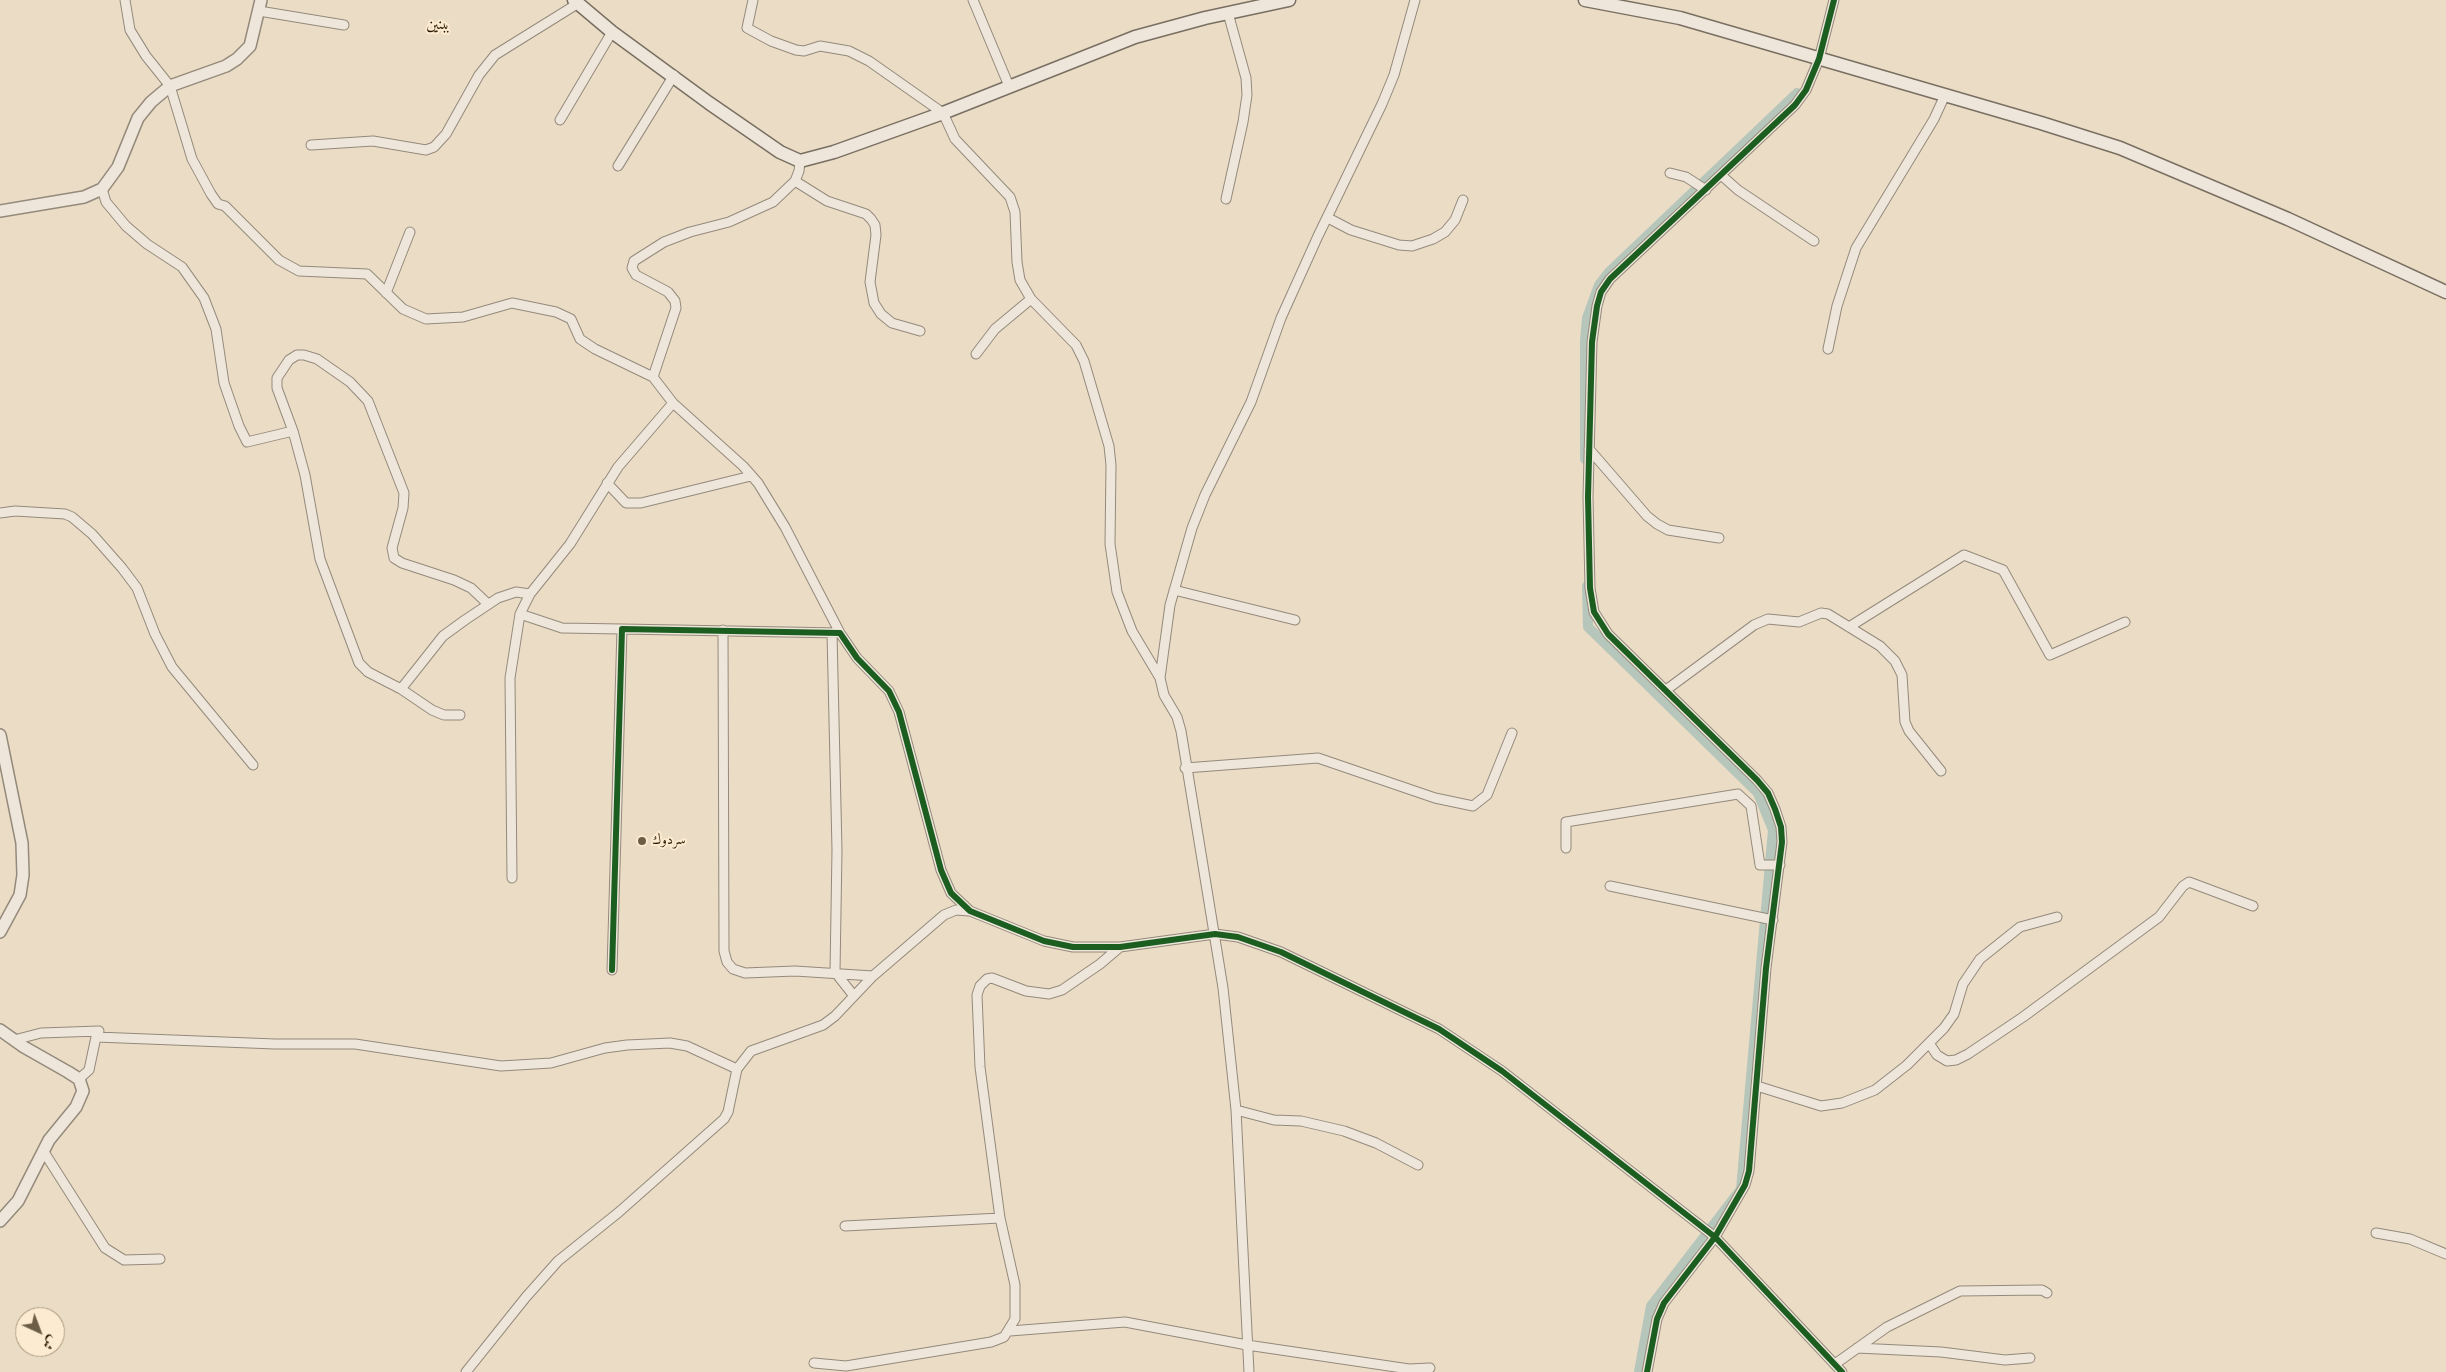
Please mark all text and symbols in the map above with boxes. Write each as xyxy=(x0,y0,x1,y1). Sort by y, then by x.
district label: ببنين xyxy=(426,15,450,35)
place label: سردوك xyxy=(652,833,686,849)
marker: سردوك xyxy=(636,835,648,847)
north arrow xyxy=(15,1307,65,1357)
text: ش xyxy=(38,1331,61,1354)

